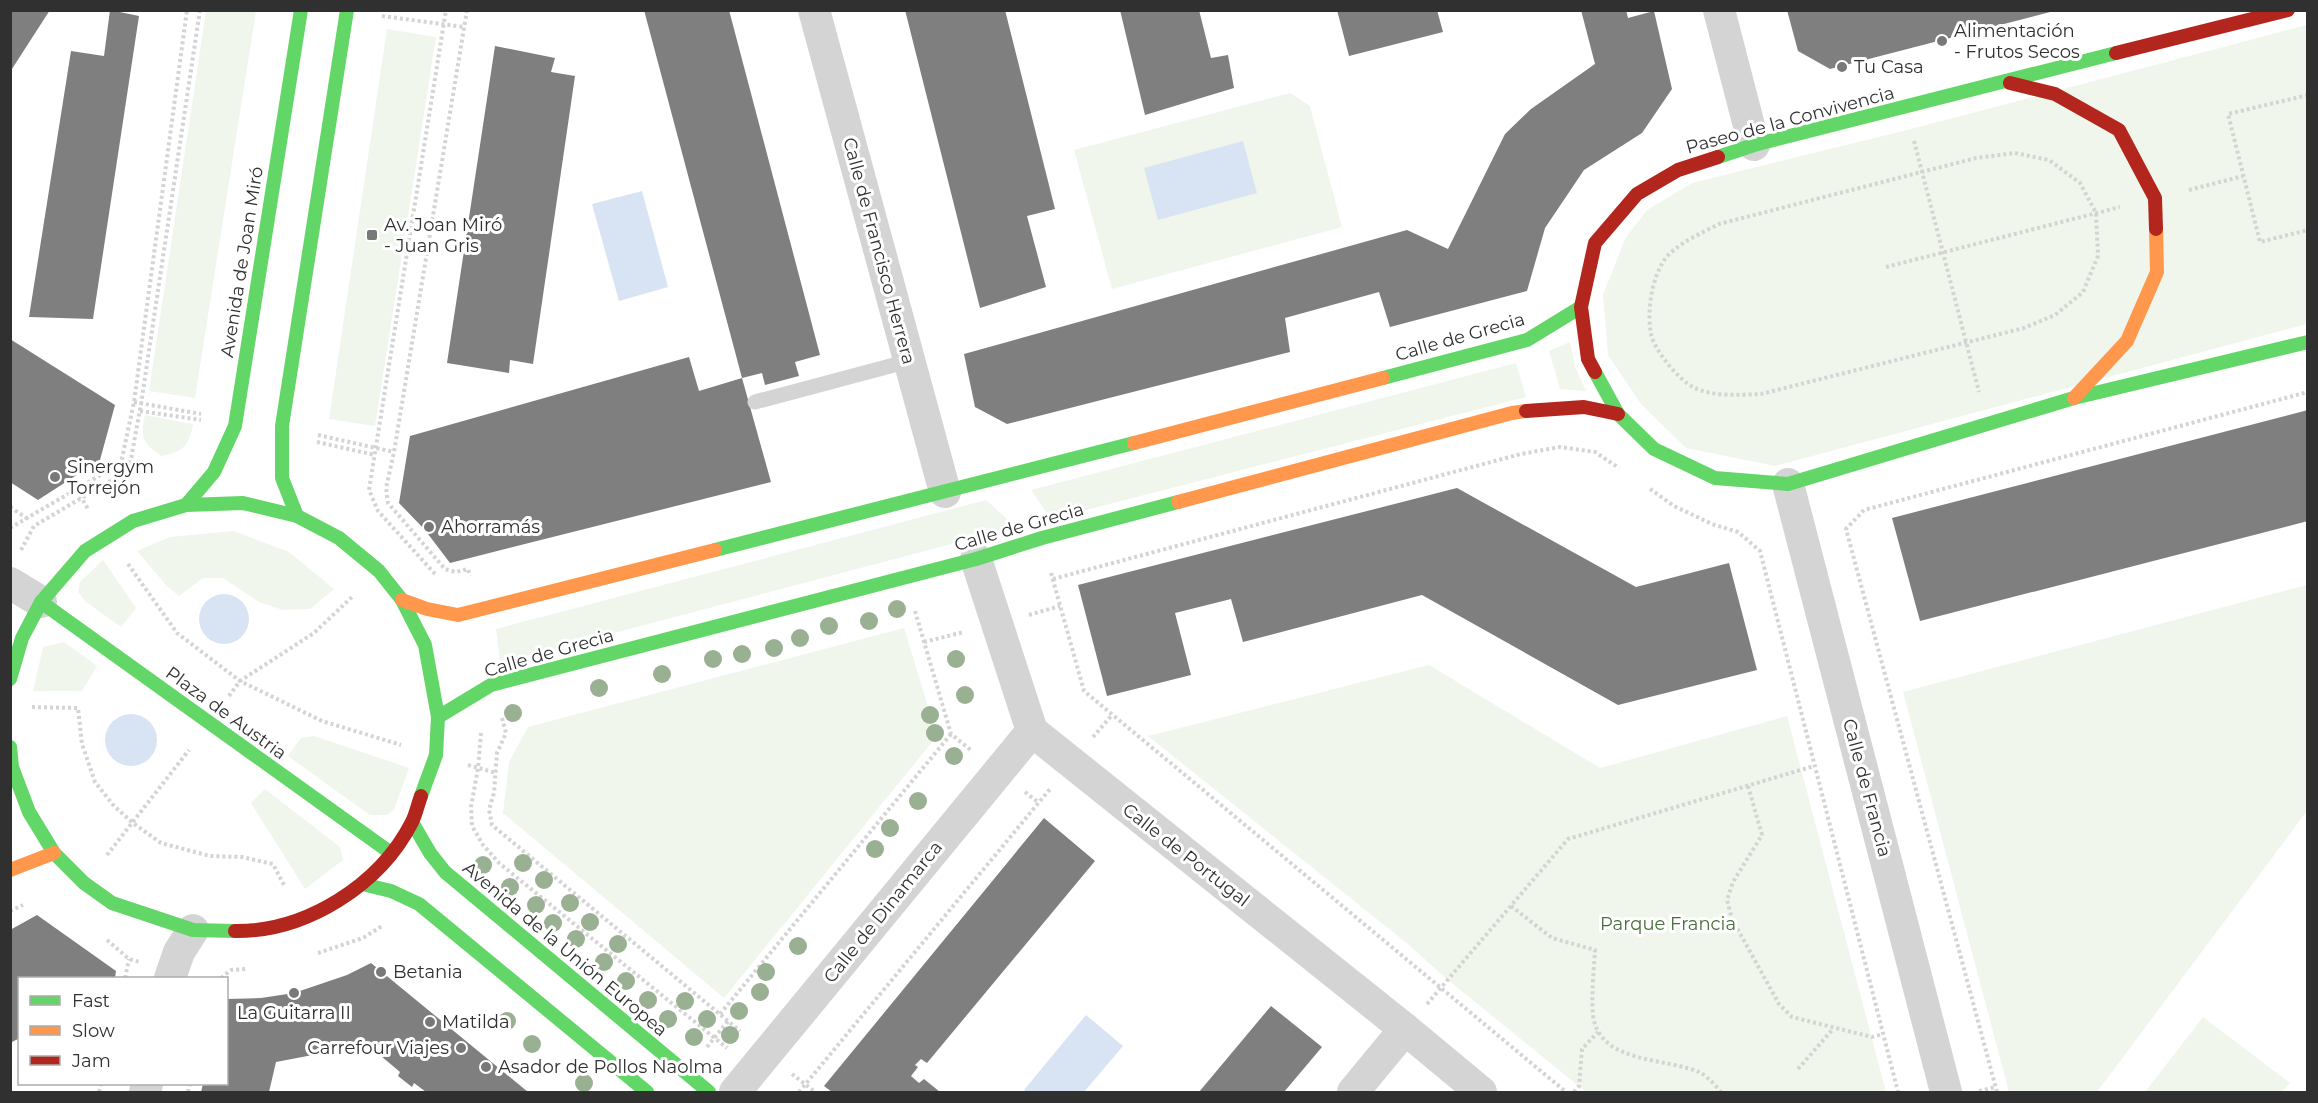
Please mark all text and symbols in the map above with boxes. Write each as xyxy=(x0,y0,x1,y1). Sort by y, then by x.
place label: Alimentación - Frutos Secos xyxy=(1954,20,2080,63)
marker: Alimentación - Frutos Secos xyxy=(1935,34,1949,48)
place label: Tu Casa xyxy=(1854,56,1924,78)
marker: Tu Casa xyxy=(1835,60,1849,74)
street label: Paseo de la Convivencia xyxy=(1683,82,1897,158)
street label: Calle de Francisco Herrera xyxy=(838,135,920,367)
street label: Avenida de Joan Miró xyxy=(216,165,268,359)
place label: Av. Joan Miró - Juan Gris xyxy=(384,214,502,257)
marker: Av. Joan Miró - Juan Gris xyxy=(365,228,379,242)
street label: Calle de Grecia xyxy=(1393,308,1527,366)
place label: Sinergym Torrejón xyxy=(67,456,154,499)
marker: Sinergym Torrejón xyxy=(48,470,62,484)
street label: Calle de Grecia xyxy=(952,498,1086,556)
place label: Ahorramás xyxy=(441,516,540,538)
marker: Ahorramás xyxy=(422,520,436,534)
street label: Calle de Grecia xyxy=(482,624,616,682)
street label: Plaza de Austria xyxy=(161,662,291,764)
street label: Calle de Francia xyxy=(1838,716,1896,860)
street label: Calle de Portugal xyxy=(1118,799,1254,911)
street label: Calle de Dinamarca xyxy=(819,837,947,987)
street label: Avenida de la Unión Europea xyxy=(458,857,672,1041)
park label: Parque Francia xyxy=(1600,913,1736,935)
place label: Betania xyxy=(393,961,463,983)
marker: Betania xyxy=(374,965,388,979)
legend xyxy=(18,977,228,1085)
marker: La Guitarra II xyxy=(287,986,301,1000)
text: Fast xyxy=(72,990,110,1012)
place label: La Guitarra II xyxy=(237,1002,351,1024)
place label: Matilda xyxy=(442,1011,510,1033)
marker: Matilda xyxy=(423,1015,437,1029)
text: Slow xyxy=(72,1020,115,1042)
place label: Carrefour Viajes xyxy=(307,1037,449,1059)
marker: Carrefour Viajes xyxy=(454,1041,468,1055)
text: Jam xyxy=(71,1050,111,1072)
place label: Asador de Pollos Naolma xyxy=(498,1056,723,1078)
marker: Asador de Pollos Naolma xyxy=(479,1060,493,1074)

